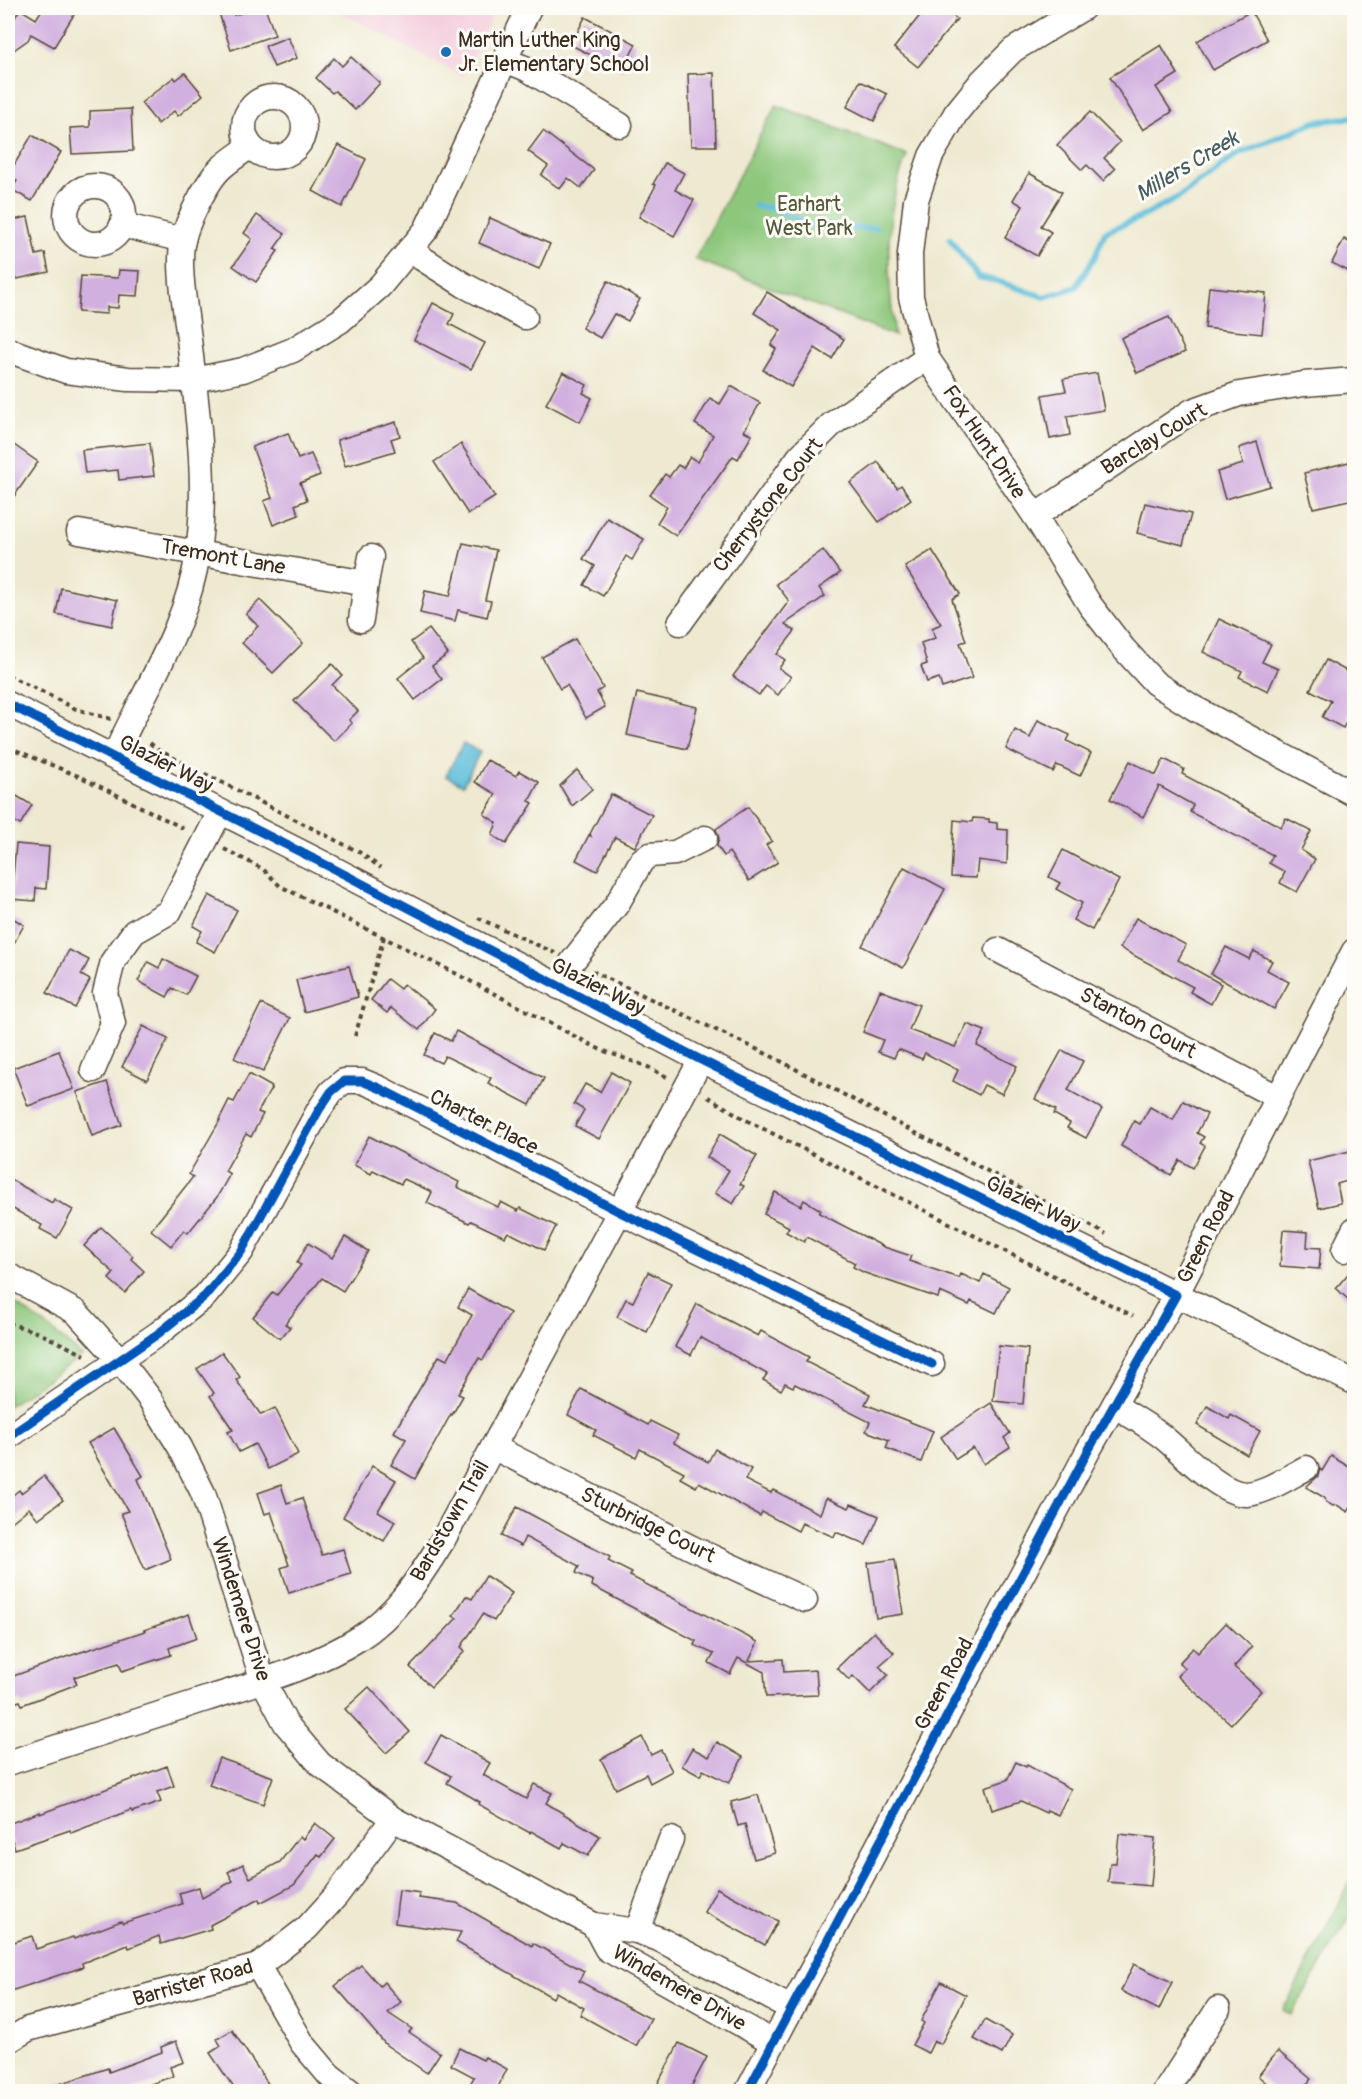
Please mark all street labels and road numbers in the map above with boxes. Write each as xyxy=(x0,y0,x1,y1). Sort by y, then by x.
street label: Fox Hunt Drive xyxy=(936,380,1032,504)
street label: Barclay Court xyxy=(1096,397,1212,481)
street label: Cherrystone Court xyxy=(707,432,829,578)
street label: Tremont Lane xyxy=(159,533,288,581)
street label: Glazier Way xyxy=(114,729,218,799)
street label: Glazier Way xyxy=(546,952,650,1022)
street label: Stanton Court xyxy=(1075,981,1201,1065)
street label: Charter Place xyxy=(425,1083,543,1161)
street label: Glazier Way xyxy=(981,1169,1085,1239)
street label: Green Road xyxy=(1171,1186,1241,1288)
street label: Bardstown Trail xyxy=(404,1456,496,1586)
street label: Sturbridge Court xyxy=(576,1481,720,1570)
street label: Windemere Drive xyxy=(205,1534,277,1685)
street label: Green Road xyxy=(908,1633,980,1735)
street label: Windemere Drive xyxy=(607,1939,751,2037)
street label: Barrister Road xyxy=(130,1953,256,2013)

